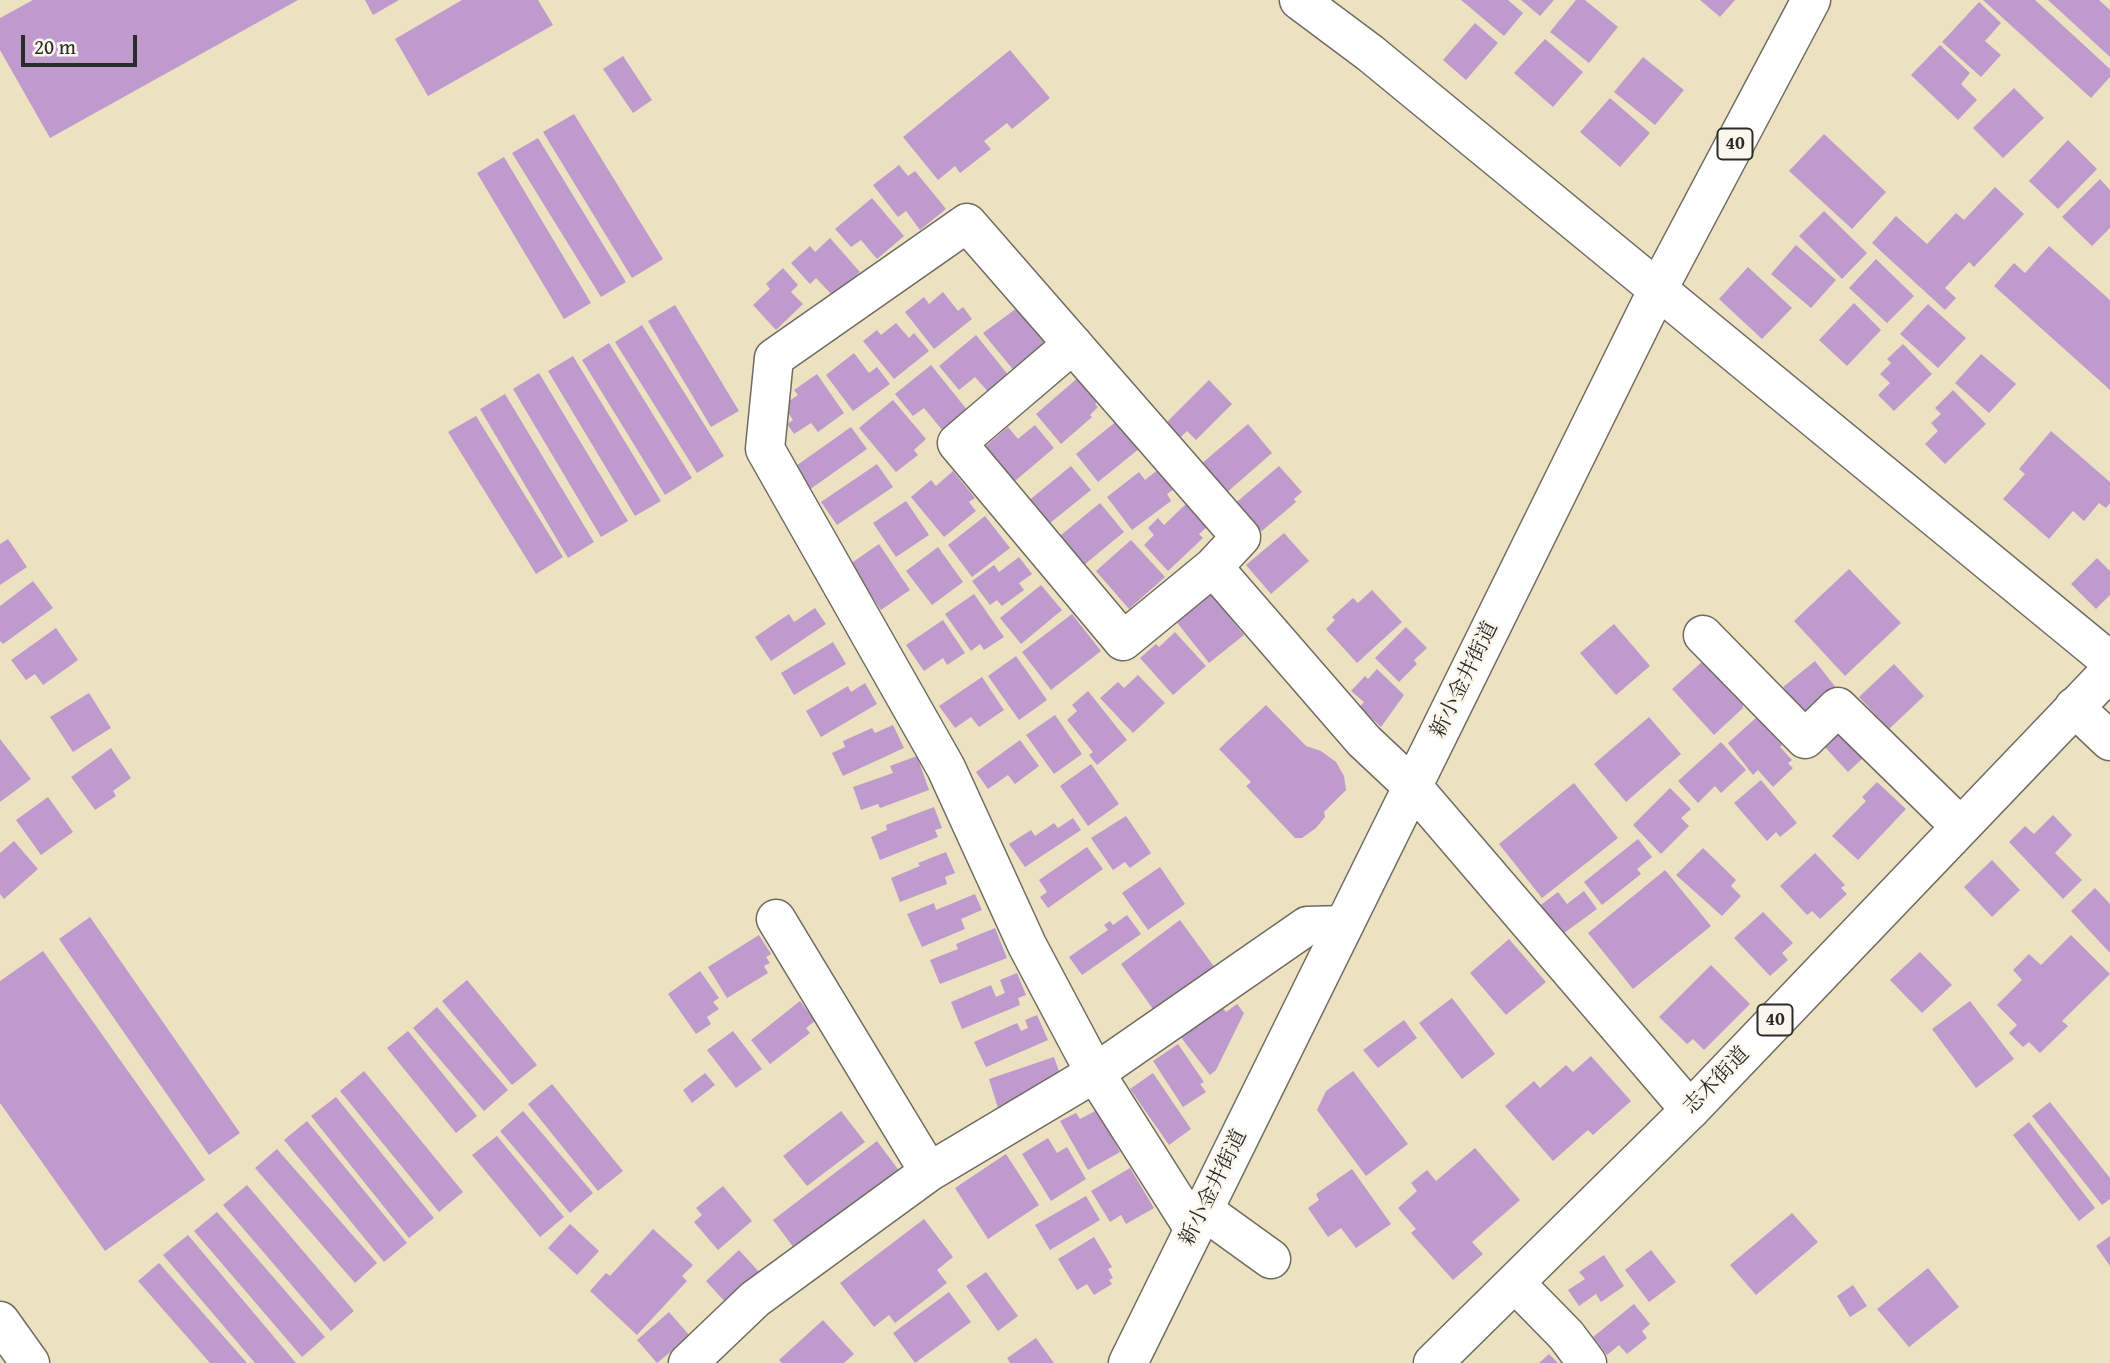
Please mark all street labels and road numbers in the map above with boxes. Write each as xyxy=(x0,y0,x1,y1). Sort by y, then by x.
road number: 40 xyxy=(1718,128,1752,160)
street label: 新小金井街道 xyxy=(1426,618,1504,742)
road number: 40 xyxy=(1758,1004,1792,1036)
street label: 志木街道 xyxy=(1679,1042,1755,1120)
street label: 新小金井街道 xyxy=(1175,1126,1253,1250)

